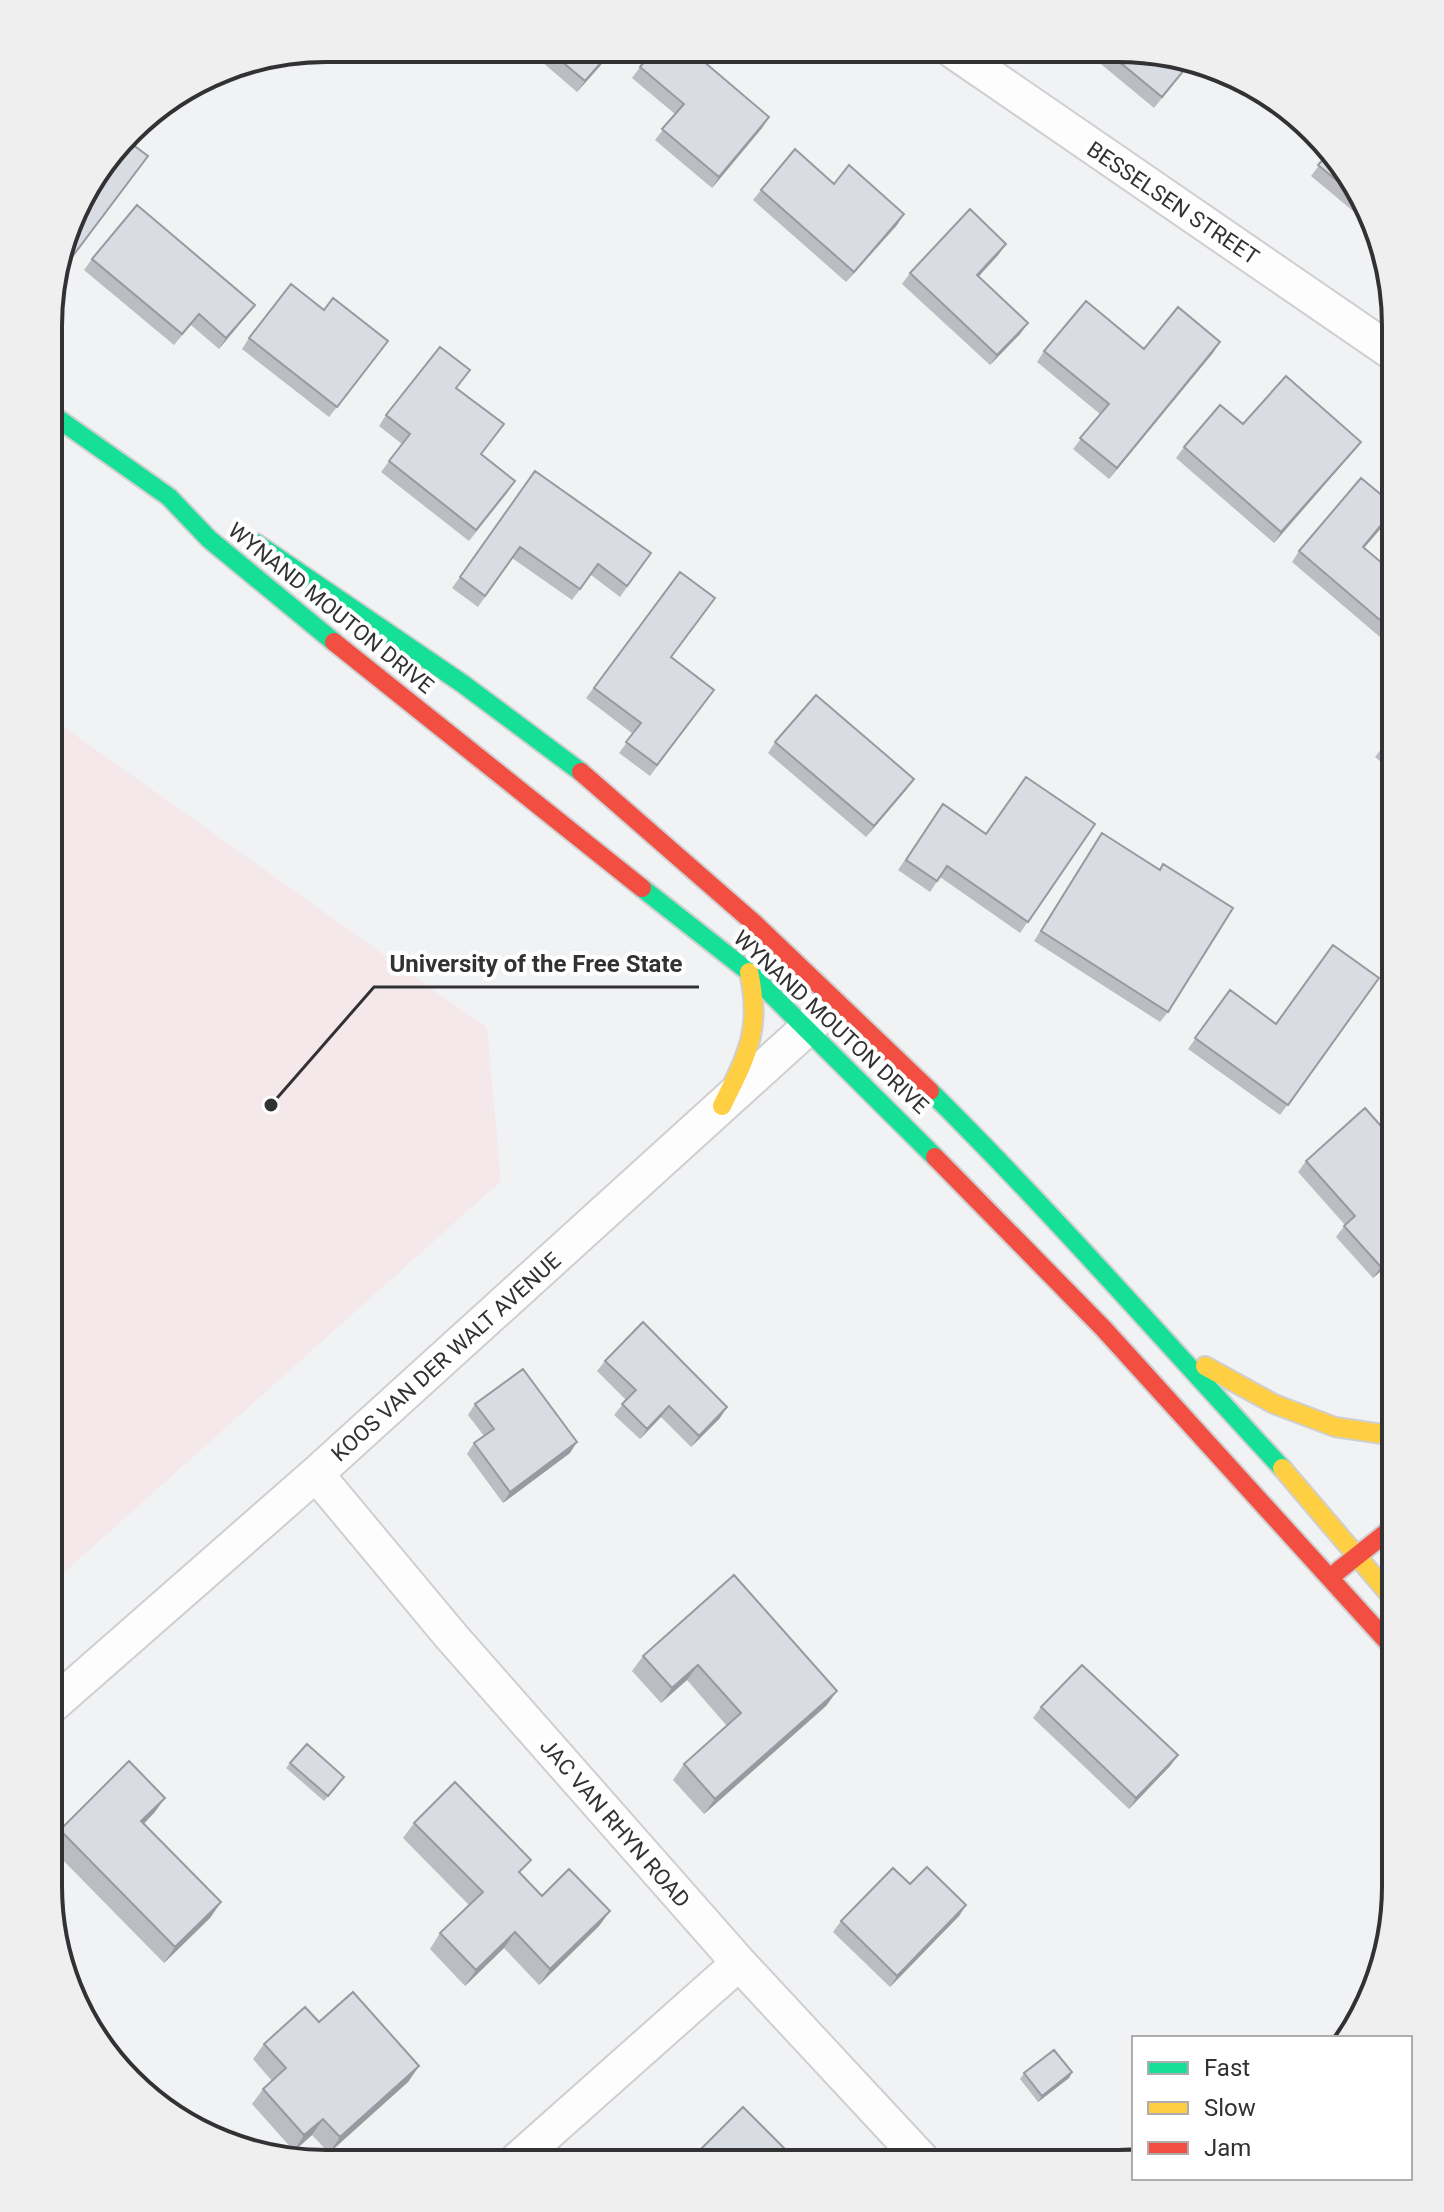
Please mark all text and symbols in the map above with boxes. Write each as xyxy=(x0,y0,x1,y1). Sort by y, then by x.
street label: BESSELSEN STREET xyxy=(1082,136,1264,270)
street label: WYNAND MOUTON DRIVE xyxy=(223,517,439,699)
street label: WYNAND MOUTON DRIVE xyxy=(729,925,933,1119)
callout: University of the Free State xyxy=(374,939,699,987)
text: University of the Free State xyxy=(390,950,683,978)
street label: KOOS VAN DER WALT AVENUE xyxy=(326,1247,566,1467)
street label: JAC VAN RHYN ROAD xyxy=(535,1734,695,1912)
legend xyxy=(1132,2036,1412,2180)
text: Fast xyxy=(1204,2054,1250,2082)
text: Slow xyxy=(1204,2094,1256,2122)
text: Jam xyxy=(1204,2134,1251,2162)

